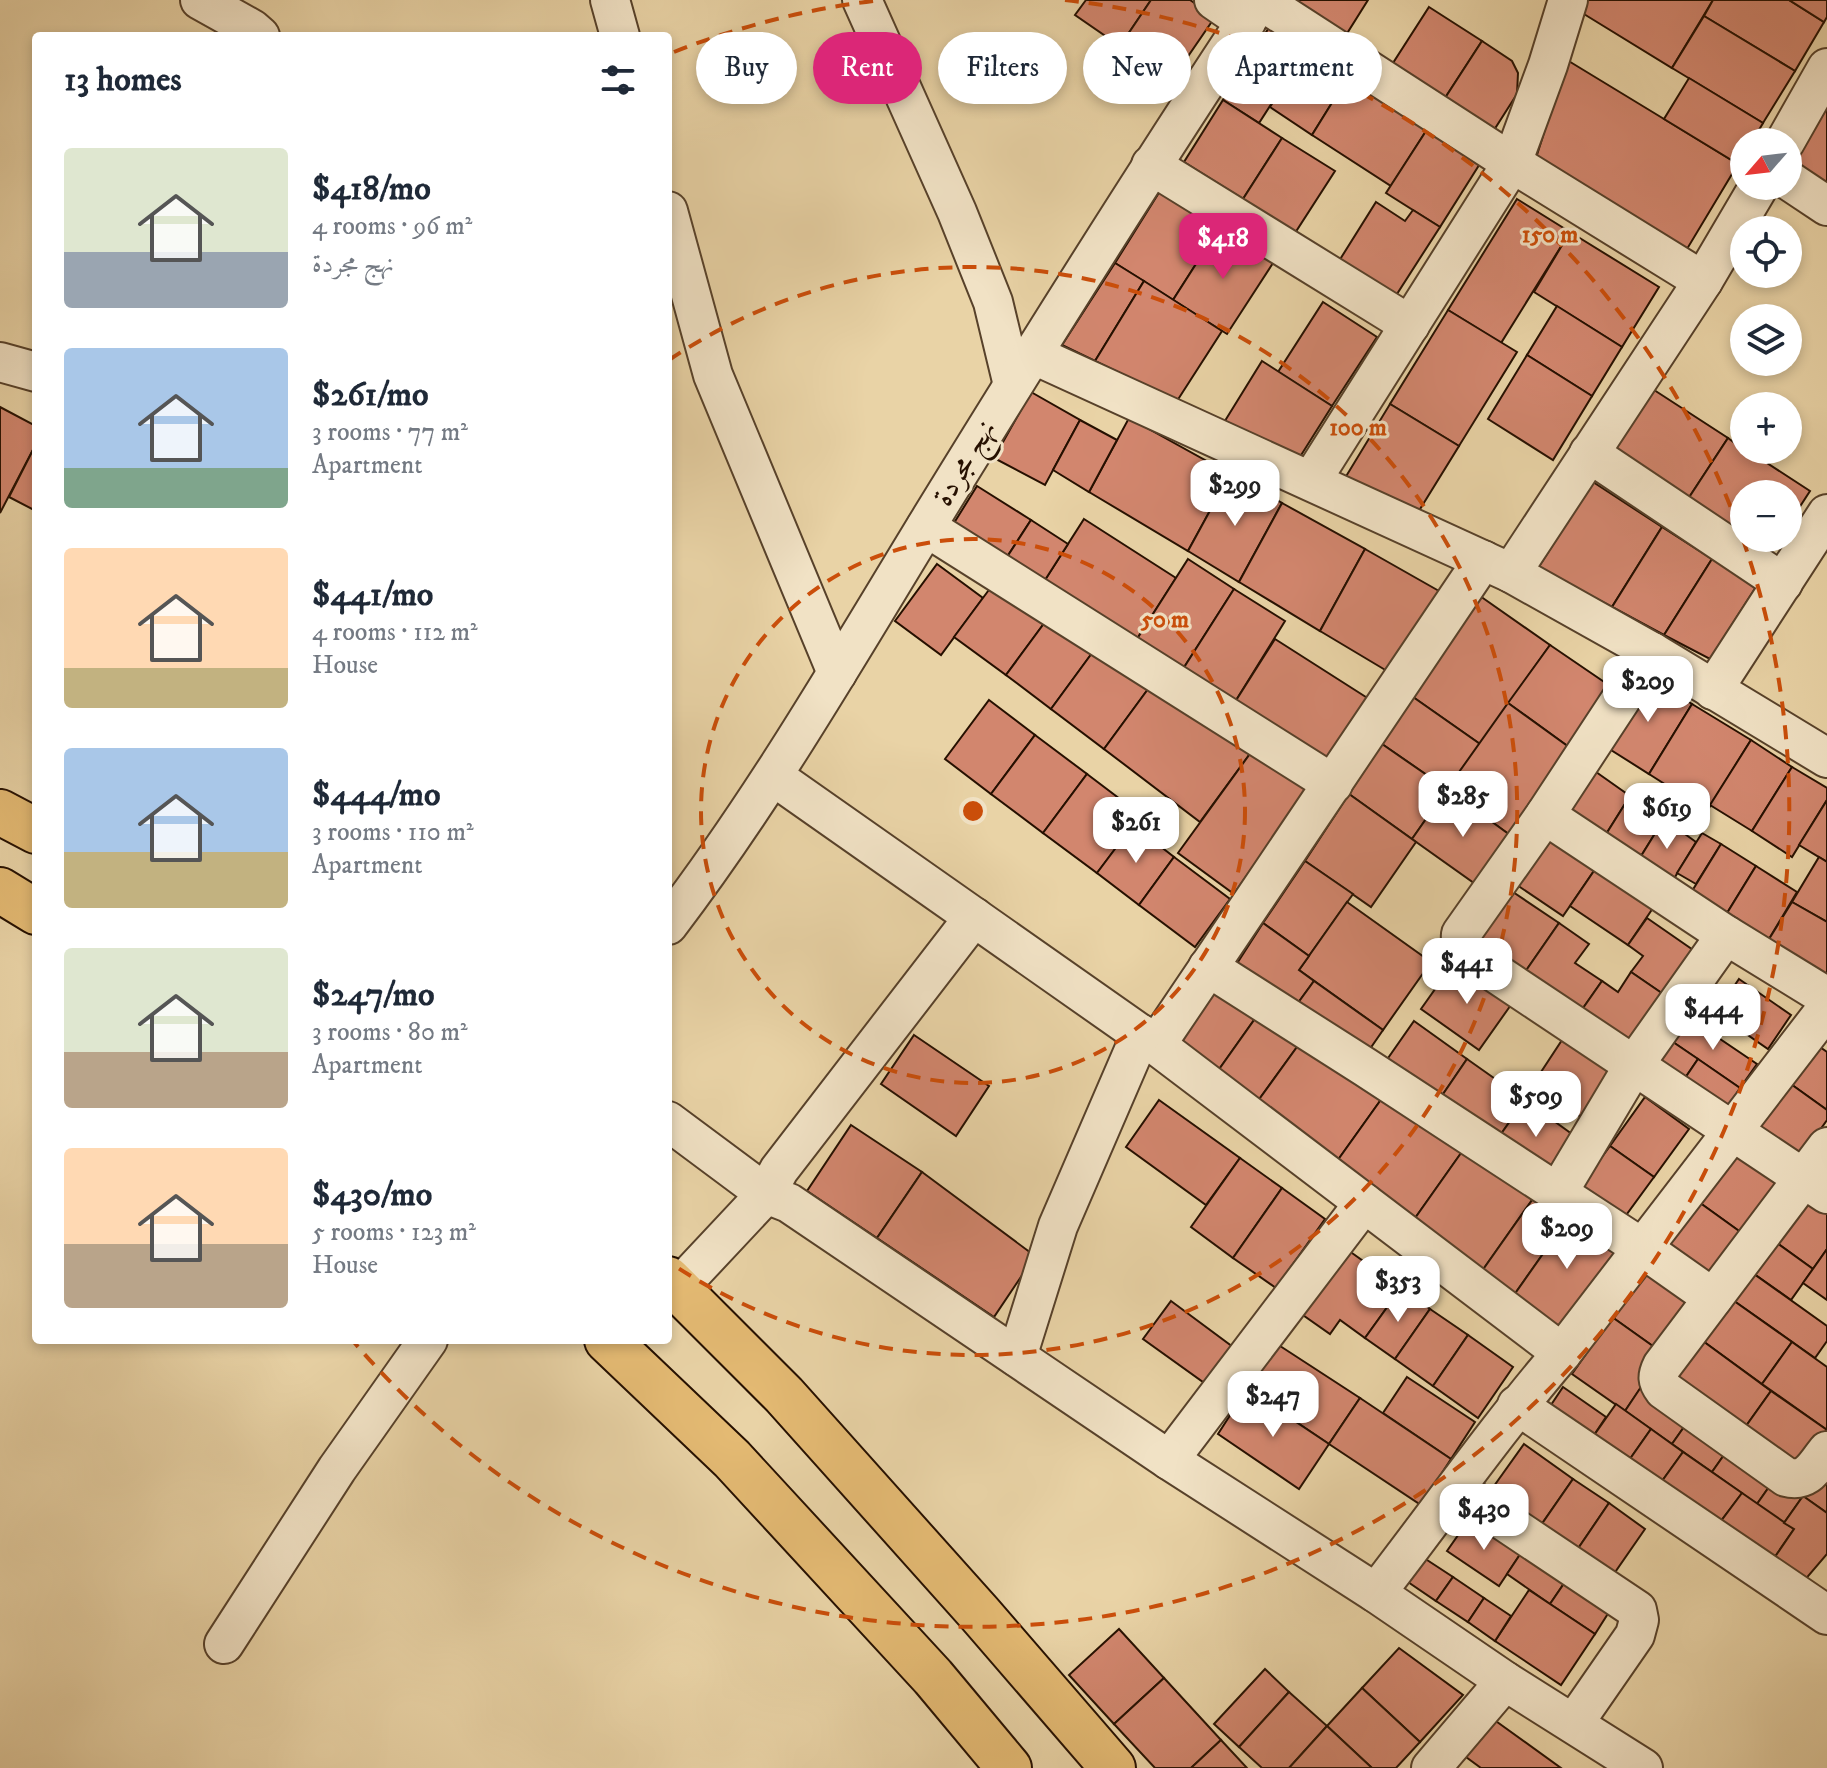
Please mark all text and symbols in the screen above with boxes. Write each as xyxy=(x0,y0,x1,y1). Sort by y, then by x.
chip: Buy xyxy=(696,32,797,104)
chip: Rent xyxy=(813,32,922,104)
chip: Filters xyxy=(938,32,1067,104)
chip: New xyxy=(1083,32,1191,104)
chip: Apartment xyxy=(1207,32,1382,104)
icon: filters xyxy=(596,58,640,102)
text: 13 homes xyxy=(64,59,182,101)
north arrow xyxy=(1730,128,1802,200)
map controls xyxy=(1730,128,1802,552)
text: $418/mo xyxy=(312,168,431,210)
icon: home xyxy=(128,180,224,276)
text: 4 rooms · 96 m² xyxy=(312,210,472,243)
pin: $418 xyxy=(1176,213,1270,281)
button: locate xyxy=(1730,216,1802,288)
text: 150 m xyxy=(1522,220,1578,250)
text: $418 xyxy=(1197,222,1249,255)
text: نهج مجردة xyxy=(312,248,394,281)
button: layers xyxy=(1730,304,1802,376)
text: $261/mo xyxy=(312,374,428,416)
icon: home xyxy=(128,380,224,476)
button: + xyxy=(1730,392,1802,464)
street label: نهج مجردة xyxy=(925,413,1011,517)
text: 100 m xyxy=(1329,413,1387,443)
text: 3 rooms · 77 m² xyxy=(312,416,468,449)
text: Apartment xyxy=(312,449,423,482)
pin: $299 xyxy=(1188,460,1282,528)
text: $299 xyxy=(1209,469,1261,502)
button: − xyxy=(1730,480,1802,552)
text: $441/mo xyxy=(312,574,433,616)
icon: home xyxy=(128,580,224,676)
text: 50 m xyxy=(1140,605,1189,635)
text: 4 rooms · 112 m² xyxy=(312,616,478,649)
text: House xyxy=(312,649,378,682)
pin: $209 xyxy=(1601,656,1695,724)
text: $209 xyxy=(1621,665,1675,698)
pin: $285 xyxy=(1416,771,1510,839)
text: $444/mo xyxy=(312,774,440,816)
icon: home xyxy=(128,780,224,876)
text: $285 xyxy=(1437,780,1489,813)
pin: $619 xyxy=(1620,783,1714,851)
text: $619 xyxy=(1642,792,1692,825)
centre of rings xyxy=(959,797,987,825)
pin: $261 xyxy=(1089,797,1183,865)
text: $261 xyxy=(1111,806,1161,839)
text: 3 rooms · 110 m² xyxy=(312,816,474,849)
text: Apartment xyxy=(312,849,423,882)
pin: $441 xyxy=(1420,938,1514,1006)
text: $441 xyxy=(1440,947,1494,980)
text: $247/mo xyxy=(312,974,435,1016)
icon: home xyxy=(128,980,224,1076)
pin: $444 xyxy=(1666,984,1760,1052)
text: $444 xyxy=(1683,993,1743,1026)
text: 3 rooms · 80 m² xyxy=(312,1016,468,1049)
text: Apartment xyxy=(312,1049,423,1082)
pin: $509 xyxy=(1489,1071,1583,1139)
text: $509 xyxy=(1509,1080,1563,1113)
text: $430/mo xyxy=(312,1174,432,1216)
icon: home xyxy=(128,1180,224,1276)
pin: $209 xyxy=(1520,1203,1614,1271)
text: $209 xyxy=(1540,1212,1594,1245)
text: 5 rooms · 123 m² xyxy=(312,1216,476,1249)
text: House xyxy=(312,1249,378,1282)
pin: $353 xyxy=(1351,1256,1445,1324)
text: $353 xyxy=(1375,1265,1421,1298)
pin: $247 xyxy=(1226,1371,1320,1439)
text: $247 xyxy=(1246,1380,1300,1413)
pin: $430 xyxy=(1437,1484,1531,1552)
text: $430 xyxy=(1458,1493,1510,1526)

